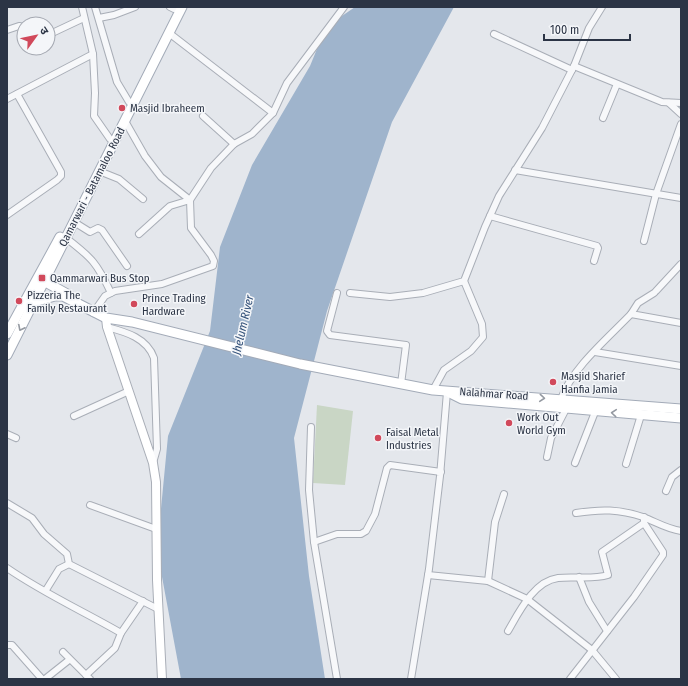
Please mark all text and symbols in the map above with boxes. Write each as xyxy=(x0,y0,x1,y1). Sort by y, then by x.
north arrow xyxy=(16,16,56,56)
scale bar xyxy=(544,16,630,42)
text: 100 m xyxy=(550,23,579,37)
text: उ xyxy=(37,25,51,38)
place label: Masjid Ibraheem xyxy=(130,102,205,115)
marker: Masjid Ibraheem xyxy=(117,103,127,113)
street label: Qamarwari - Batamaloo Road xyxy=(56,125,128,249)
place label: Qammarwari Bus Stop xyxy=(50,272,150,285)
marker: Qammarwari Bus Stop xyxy=(37,273,47,283)
place label: Pizzeria The Family Restaurant xyxy=(27,289,107,315)
place label: Prince Trading Hardware xyxy=(142,292,207,318)
water label: Jhelum River xyxy=(229,293,257,357)
marker: Pizzeria The Family Restaurant xyxy=(14,296,24,306)
marker: Prince Trading Hardware xyxy=(129,299,139,309)
one-way arrow xyxy=(18,324,25,331)
place label: Masjid Sharief Hanfia Jamia xyxy=(561,370,626,396)
marker: Masjid Sharief Hanfia Jamia xyxy=(548,377,558,387)
street label: Nalahmar Road xyxy=(459,385,529,403)
one-way arrow xyxy=(539,393,545,402)
one-way arrow xyxy=(611,409,617,418)
place label: Work Out World Gym xyxy=(517,411,566,437)
marker: Work Out World Gym xyxy=(504,418,514,428)
place label: Faisal Metal Industries xyxy=(386,426,439,452)
marker: Faisal Metal Industries xyxy=(373,433,383,443)

